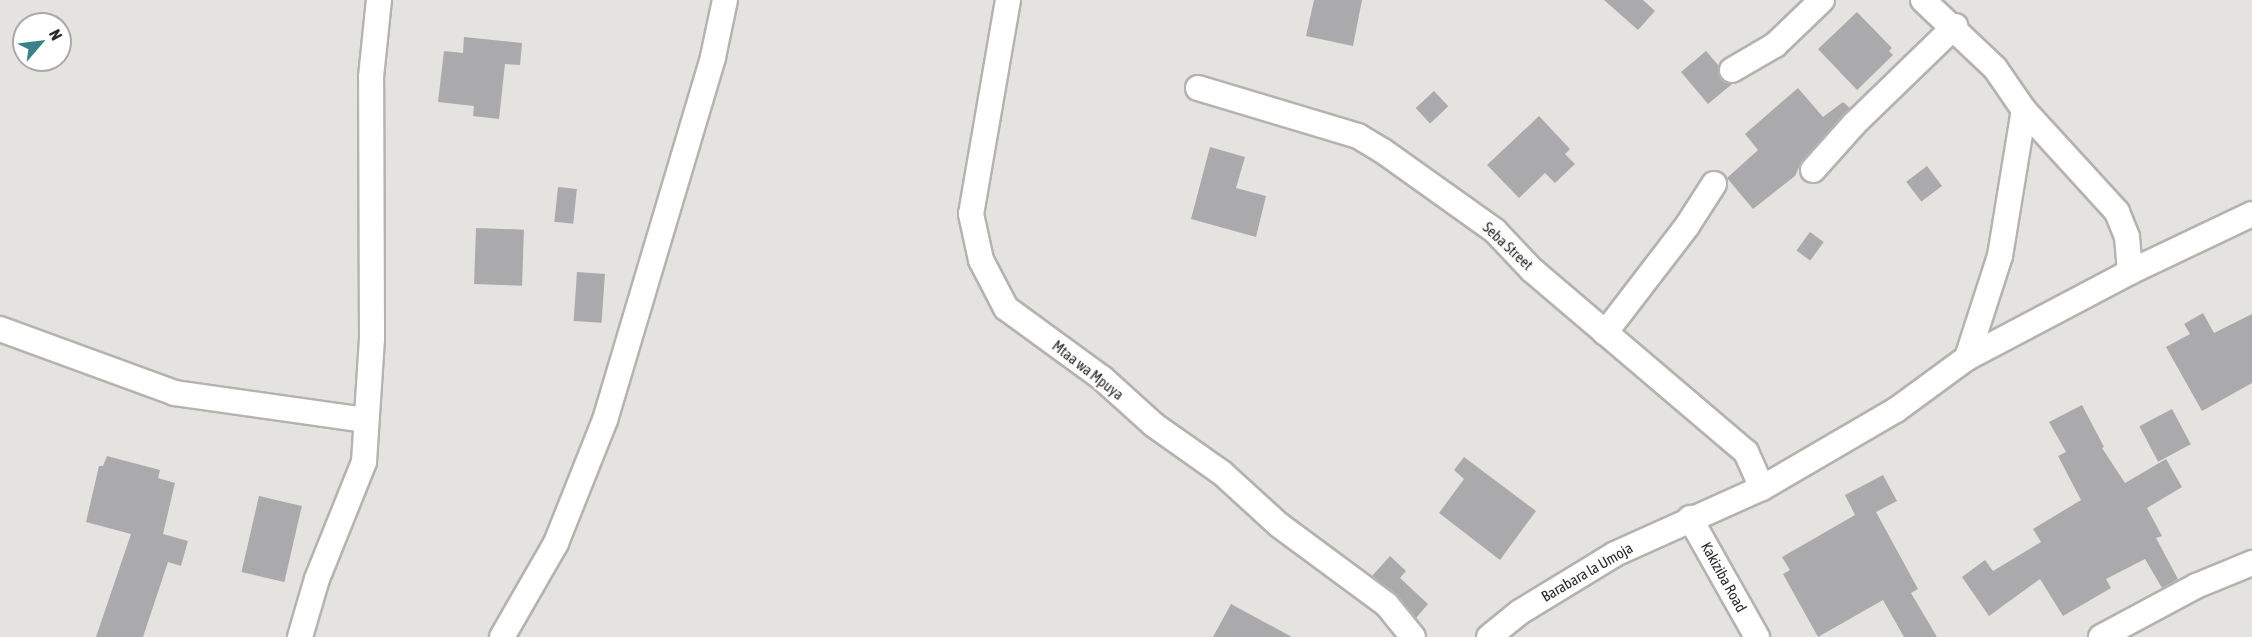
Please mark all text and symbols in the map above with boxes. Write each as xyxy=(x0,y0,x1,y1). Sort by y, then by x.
north arrow xyxy=(12,12,72,72)
text: N xyxy=(46,26,66,43)
street label: Seba Street xyxy=(1479,218,1537,274)
street label: Mtaa wa Mpuya xyxy=(1049,337,1127,403)
street label: Barabara la Umoja xyxy=(1538,539,1636,605)
street label: Kakiziba Road xyxy=(1697,539,1751,615)

